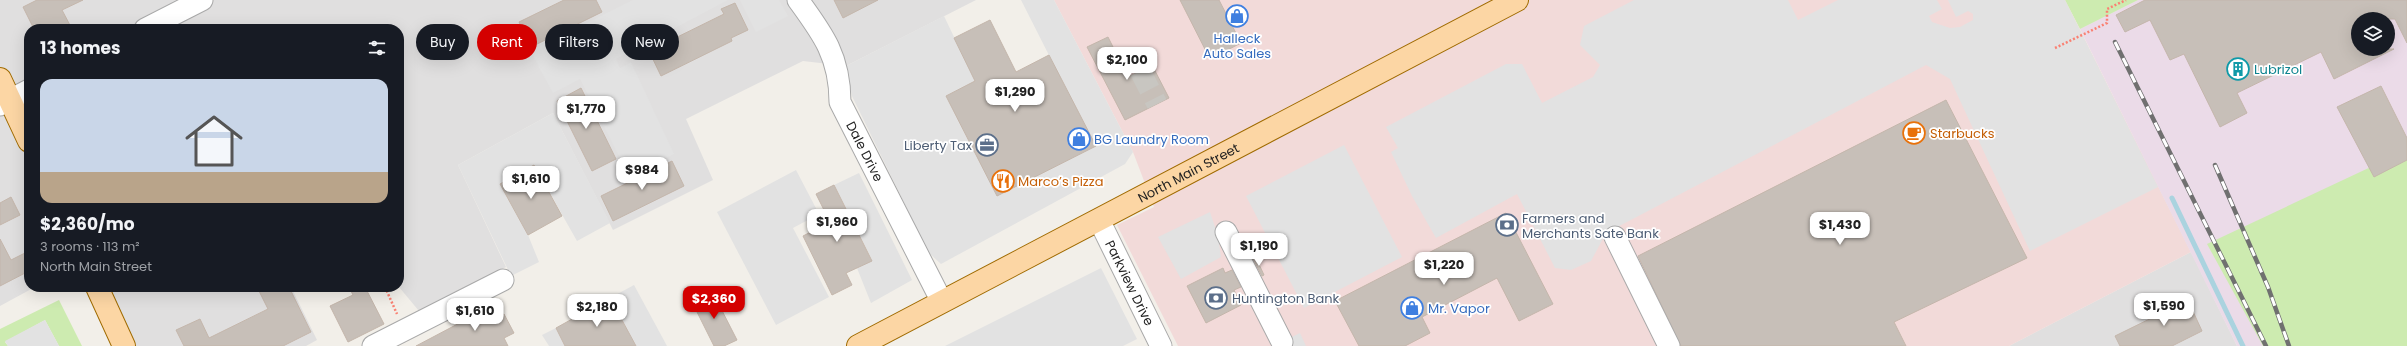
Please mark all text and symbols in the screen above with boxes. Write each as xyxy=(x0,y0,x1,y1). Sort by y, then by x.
shop icon: Halleck Auto Sales xyxy=(1224,3,1250,29)
map controls xyxy=(2351,12,2395,56)
button: layers xyxy=(2351,12,2395,56)
chip: Buy xyxy=(416,24,469,60)
chip: Rent xyxy=(477,24,537,60)
chip: Filters xyxy=(545,24,613,60)
chip: New xyxy=(621,24,679,60)
place label: Halleck Auto Sales xyxy=(1203,29,1271,63)
text: 13 homes xyxy=(40,36,121,60)
icon: filters xyxy=(366,37,388,59)
pin: $2,100 xyxy=(1094,47,1160,81)
text: $2,100 xyxy=(1106,50,1148,69)
building icon: Lubrizol xyxy=(2225,56,2251,82)
place label: Lubrizol xyxy=(2254,60,2302,79)
pin: $1,290 xyxy=(982,79,1048,113)
text: $1,290 xyxy=(994,82,1036,101)
pin: $1,770 xyxy=(553,96,619,130)
text: $1,770 xyxy=(566,99,606,118)
icon: home xyxy=(178,105,250,177)
street label: Dale Drive xyxy=(841,118,888,185)
cafe icon: Starbucks xyxy=(1901,120,1927,146)
place label: Starbucks xyxy=(1930,124,1995,143)
shop icon: BG Laundry Room xyxy=(1066,126,1092,152)
place label: BG Laundry Room xyxy=(1094,130,1209,149)
office icon: Liberty Tax xyxy=(974,132,1000,158)
place label: Liberty Tax xyxy=(904,136,973,155)
street label: North Main Street xyxy=(1134,138,1243,207)
pin: $984 xyxy=(618,157,666,191)
text: $984 xyxy=(625,160,659,179)
pin: $1,610 xyxy=(498,166,564,200)
restaurant icon: Marco’s Pizza xyxy=(990,168,1016,194)
text: $1,610 xyxy=(512,169,550,188)
place label: Marco’s Pizza xyxy=(1018,172,1104,191)
pin: $1,960 xyxy=(804,209,870,243)
place label: Farmers and Merchants Sate Bank xyxy=(1522,209,1659,243)
text: $2,360/mo xyxy=(40,212,135,236)
text: $1,960 xyxy=(816,212,858,231)
bank icon: Farmers and Merchants Sate Bank xyxy=(1494,212,1520,238)
pin: $1,430 xyxy=(1807,212,1873,246)
text: $1,430 xyxy=(1819,215,1861,234)
pin: $1,190 xyxy=(1226,233,1292,267)
text: $1,190 xyxy=(1240,236,1278,255)
text: 3 rooms · 113 m² xyxy=(40,237,140,256)
street label: Parkview Drive xyxy=(1100,237,1159,329)
pin: $1,220 xyxy=(1411,252,1477,286)
text: $1,220 xyxy=(1424,255,1464,274)
text: North Main Street xyxy=(40,257,152,276)
bank icon: Huntington Bank xyxy=(1203,285,1229,311)
pin: $2,360 xyxy=(681,286,747,320)
text: $2,360 xyxy=(692,289,736,308)
place label: Huntington Bank xyxy=(1232,289,1340,308)
pin: $1,590 xyxy=(2131,293,2197,327)
pin: $2,180 xyxy=(564,294,630,328)
shop icon: Mr. Vapor xyxy=(1399,295,1425,321)
text: $1,590 xyxy=(2143,296,2185,315)
text: $2,180 xyxy=(576,297,618,316)
pin: $1,610 xyxy=(442,298,508,332)
place label: Mr. Vapor xyxy=(1428,299,1490,318)
text: $1,610 xyxy=(456,301,494,320)

